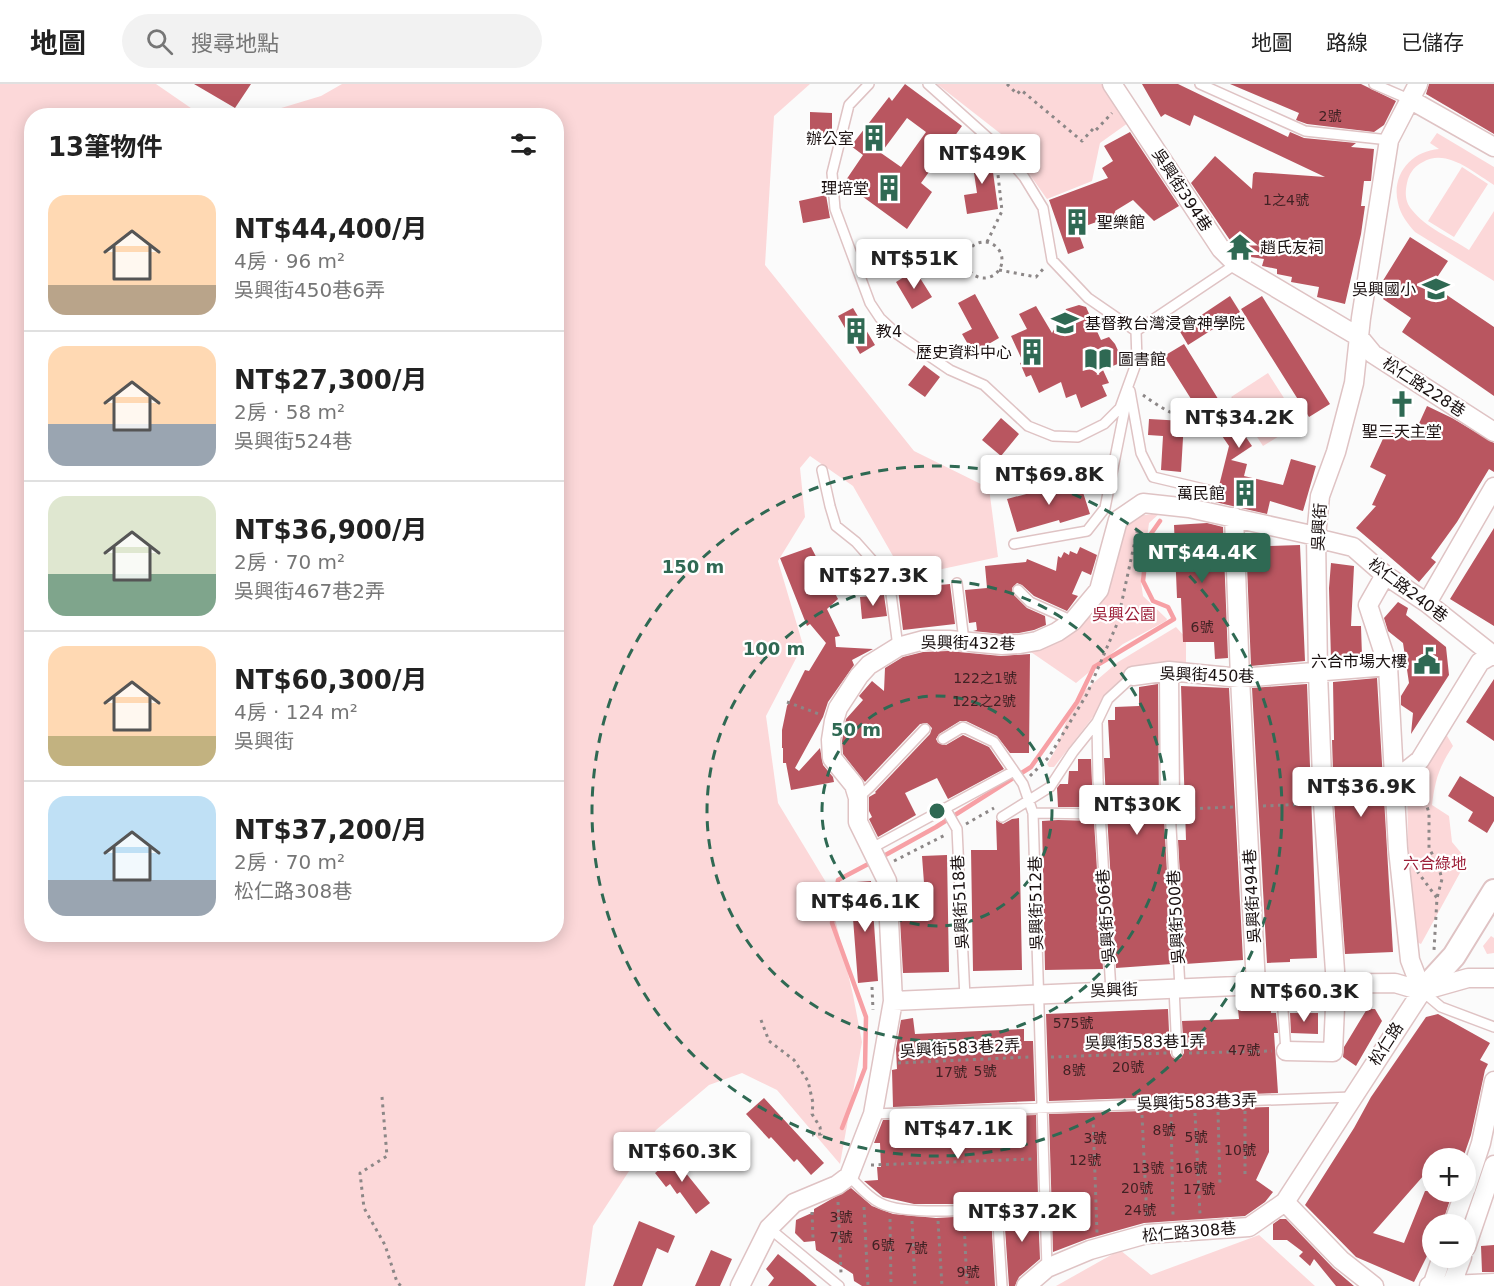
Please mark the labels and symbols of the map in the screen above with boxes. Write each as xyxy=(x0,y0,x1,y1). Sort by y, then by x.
house number: 2號 xyxy=(1319,108,1341,124)
building icon: 辦公室 xyxy=(859,123,889,153)
place label: 辦公室 xyxy=(806,129,854,148)
pin: NT$49K xyxy=(933,134,1031,185)
street label: 吳興街394巷 xyxy=(1148,145,1216,235)
building icon: 理培堂 xyxy=(874,173,904,203)
place label: 理培堂 xyxy=(821,179,869,198)
house number: 1之4號 xyxy=(1263,192,1309,208)
building icon: 聖樂館 xyxy=(1062,207,1092,237)
place label: 聖樂館 xyxy=(1097,213,1145,232)
temple icon: 趙氏友祠 xyxy=(1225,232,1255,262)
place label: 趙氏友祠 xyxy=(1260,238,1324,257)
pin: NT$51K xyxy=(865,239,963,290)
school or university icon: 吳興國小 xyxy=(1421,274,1451,304)
place label: 吳興國小 xyxy=(1352,280,1416,299)
school or university icon: 基督教台灣浸會神學院 xyxy=(1050,308,1080,338)
place label: 基督教台灣浸會神學院 xyxy=(1085,314,1245,333)
building icon: 教4 xyxy=(841,316,871,346)
place label: 教4 xyxy=(876,322,902,341)
building icon: 歷史資料中心 xyxy=(1017,337,1047,367)
place label: 歷史資料中心 xyxy=(916,343,1012,362)
library icon: 圖書館 xyxy=(1083,344,1113,374)
place label: 圖書館 xyxy=(1118,350,1166,369)
street label: 松仁路228巷 xyxy=(1379,353,1469,421)
church icon: 聖三天主堂 xyxy=(1387,389,1417,419)
pin: NT$34.2K xyxy=(1177,398,1301,449)
place label: 聖三天主堂 xyxy=(1362,422,1442,441)
pin: NT$69.8K xyxy=(987,455,1111,506)
building icon: 萬民館 xyxy=(1230,478,1260,508)
place label: 萬民館 xyxy=(1177,484,1225,503)
street label: 吳興街 xyxy=(1308,503,1330,551)
pin: NT$44.4K xyxy=(1140,533,1264,584)
street label: 松仁路240巷 xyxy=(1365,554,1451,626)
text: 150 m xyxy=(662,556,724,577)
pin: NT$27.3K xyxy=(811,556,935,607)
park label: 吳興公園 xyxy=(1092,605,1156,624)
house number: 6號 xyxy=(1191,619,1213,635)
street label: 吳興街432巷 xyxy=(921,633,1015,653)
text: 100 m xyxy=(743,638,805,659)
public building icon: 六合市場大樓 xyxy=(1412,646,1442,676)
place label: 六合市場大樓 xyxy=(1311,652,1407,671)
street label: 吳興街450巷 xyxy=(1159,664,1255,686)
house number: 122之1號 xyxy=(953,670,1017,686)
house number: 122之2號 xyxy=(952,693,1016,709)
text: 50 m xyxy=(831,719,881,740)
pin: NT$36.9K xyxy=(1299,767,1423,818)
pin: NT$30K xyxy=(1088,785,1186,836)
centre of rings xyxy=(927,801,947,821)
street label: 吳興街494巷 xyxy=(1240,848,1264,944)
street label: 吳興街518巷 xyxy=(948,854,972,950)
park label: 六合綠地 xyxy=(1403,854,1467,873)
street label: 吳興街512巷 xyxy=(1026,856,1046,950)
street label: 吳興街506巷 xyxy=(1093,868,1119,964)
street label: 吳興街500巷 xyxy=(1164,869,1188,965)
pin: NT$46.1K xyxy=(803,882,927,933)
pin: NT$60.3K xyxy=(1242,972,1366,1023)
street label: 吳興街 xyxy=(1090,980,1138,1000)
house number: 575號 xyxy=(1053,1015,1093,1031)
street label: 松仁路 xyxy=(1365,1019,1407,1069)
street label: 吳興街583巷1弄 xyxy=(1084,1031,1206,1053)
street label: 吳興街583巷2弄 xyxy=(899,1035,1021,1061)
house number: 47號 xyxy=(1228,1042,1260,1058)
house number: 20號 xyxy=(1112,1059,1144,1075)
house number: 8號 xyxy=(1063,1062,1085,1078)
house number: 5號 xyxy=(974,1063,996,1079)
house number: 17號 xyxy=(935,1064,967,1080)
street label: 吳興街583巷3弄 xyxy=(1136,1090,1258,1114)
pin: NT$47.1K xyxy=(896,1109,1020,1160)
house number: 8號 xyxy=(1153,1122,1175,1138)
house number: 5號 xyxy=(1185,1129,1207,1145)
house number: 3號 xyxy=(1084,1130,1106,1146)
pin: NT$60.3K xyxy=(620,1132,744,1183)
house number: 10號 xyxy=(1224,1142,1256,1158)
house number: 12號 xyxy=(1069,1152,1101,1168)
house number: 13號 xyxy=(1132,1160,1164,1176)
house number: 16號 xyxy=(1175,1160,1207,1176)
house number: 20號 xyxy=(1121,1180,1153,1196)
house number: 17號 xyxy=(1183,1181,1215,1197)
pin: NT$37.2K xyxy=(960,1192,1084,1243)
house number: 24號 xyxy=(1124,1202,1156,1218)
house number: 3號 xyxy=(830,1209,852,1225)
street label: 松仁路308巷 xyxy=(1141,1218,1237,1246)
house number: 7號 xyxy=(830,1229,852,1245)
house number: 6號 xyxy=(872,1237,894,1253)
house number: 7號 xyxy=(905,1240,927,1256)
house number: 9號 xyxy=(957,1264,979,1280)

